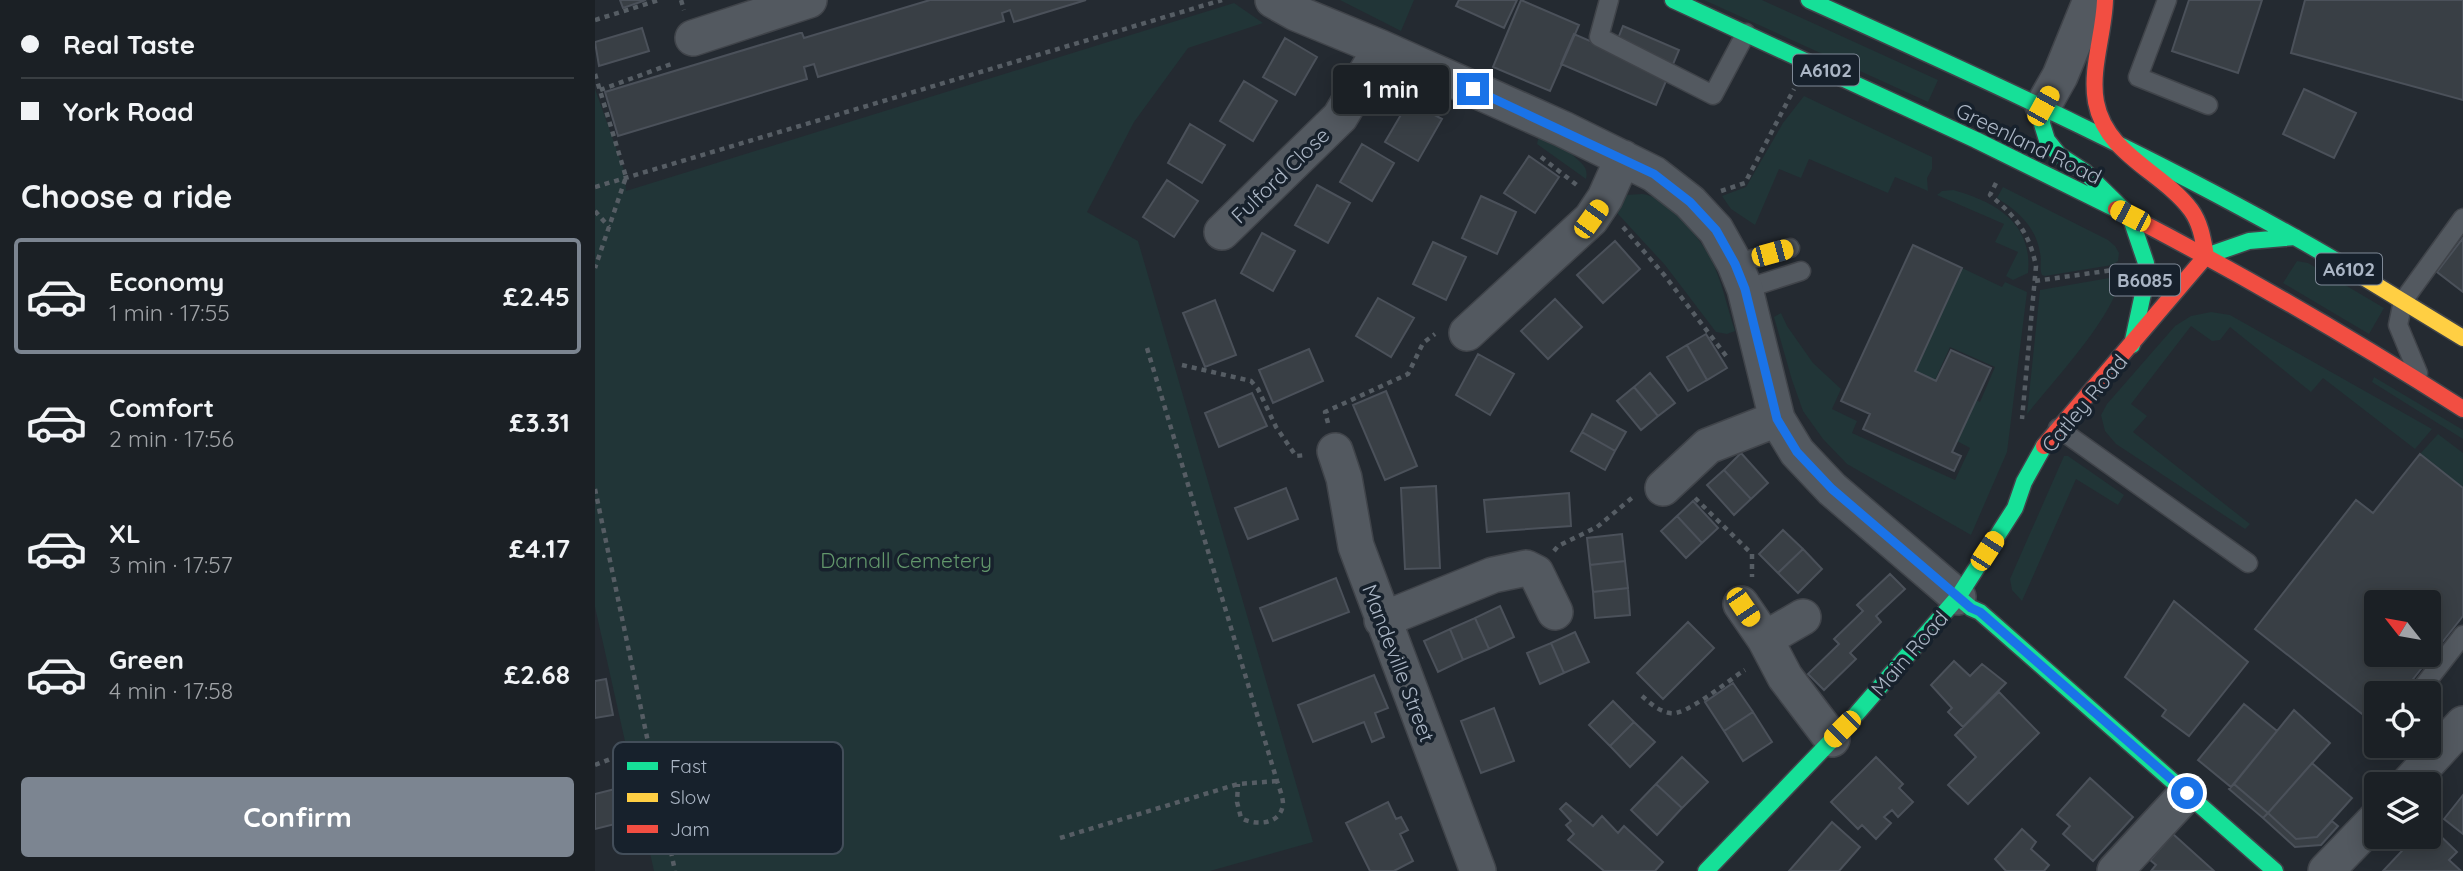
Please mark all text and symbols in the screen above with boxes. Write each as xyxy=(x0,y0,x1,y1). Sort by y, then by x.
text: Real Taste xyxy=(63,28,195,61)
road number: A6102 xyxy=(1793,54,1859,86)
callout: 1 min xyxy=(1333,64,1449,114)
route end xyxy=(1457,73,1489,105)
text: 1 min xyxy=(1363,75,1419,104)
car xyxy=(2024,83,2063,129)
text: York Road xyxy=(63,95,194,128)
street label: Greenland Road xyxy=(1952,97,2106,189)
street label: Fulford Close xyxy=(1225,122,1335,228)
text: Choose a ride xyxy=(21,176,233,216)
car xyxy=(1571,196,1612,242)
car xyxy=(2107,197,2154,235)
car xyxy=(1749,237,1796,269)
road number: A6102 xyxy=(2316,254,2382,284)
road number: B6085 xyxy=(2110,264,2180,296)
icon: car xyxy=(25,265,88,328)
text: Economy xyxy=(109,265,224,298)
text: £2.45 xyxy=(503,280,570,313)
text: 1 min · 17:55 xyxy=(109,298,230,327)
street label: Catley Road xyxy=(2036,349,2132,457)
icon: car xyxy=(25,391,88,454)
text: Comfort xyxy=(109,391,214,424)
text: £3.31 xyxy=(509,406,570,439)
text: 2 min · 17:56 xyxy=(109,424,234,453)
icon: car xyxy=(25,517,88,580)
text: XL xyxy=(109,517,141,550)
car xyxy=(1967,528,2008,574)
text: £4.17 xyxy=(509,532,570,565)
park label: Darnall Cemetery xyxy=(820,547,992,573)
text: 3 min · 17:57 xyxy=(109,550,233,579)
street label: Mandeville Street xyxy=(1357,580,1441,746)
car xyxy=(1723,584,1764,630)
north arrow xyxy=(2364,590,2441,667)
map controls xyxy=(2364,590,2441,849)
street label: Main Road xyxy=(1865,605,1953,701)
icon: car xyxy=(25,643,88,706)
text: Green xyxy=(109,643,184,676)
text: £2.68 xyxy=(504,658,570,691)
text: 4 min · 17:58 xyxy=(109,676,233,705)
button: locate xyxy=(2364,681,2441,758)
car xyxy=(1820,707,1865,751)
legend xyxy=(613,742,843,854)
text: Fast xyxy=(670,754,707,778)
button: layers xyxy=(2364,772,2441,849)
button: Confirm xyxy=(21,777,574,857)
route start xyxy=(2171,777,2203,809)
text: Slow xyxy=(670,785,711,809)
text: Jam xyxy=(670,817,710,841)

